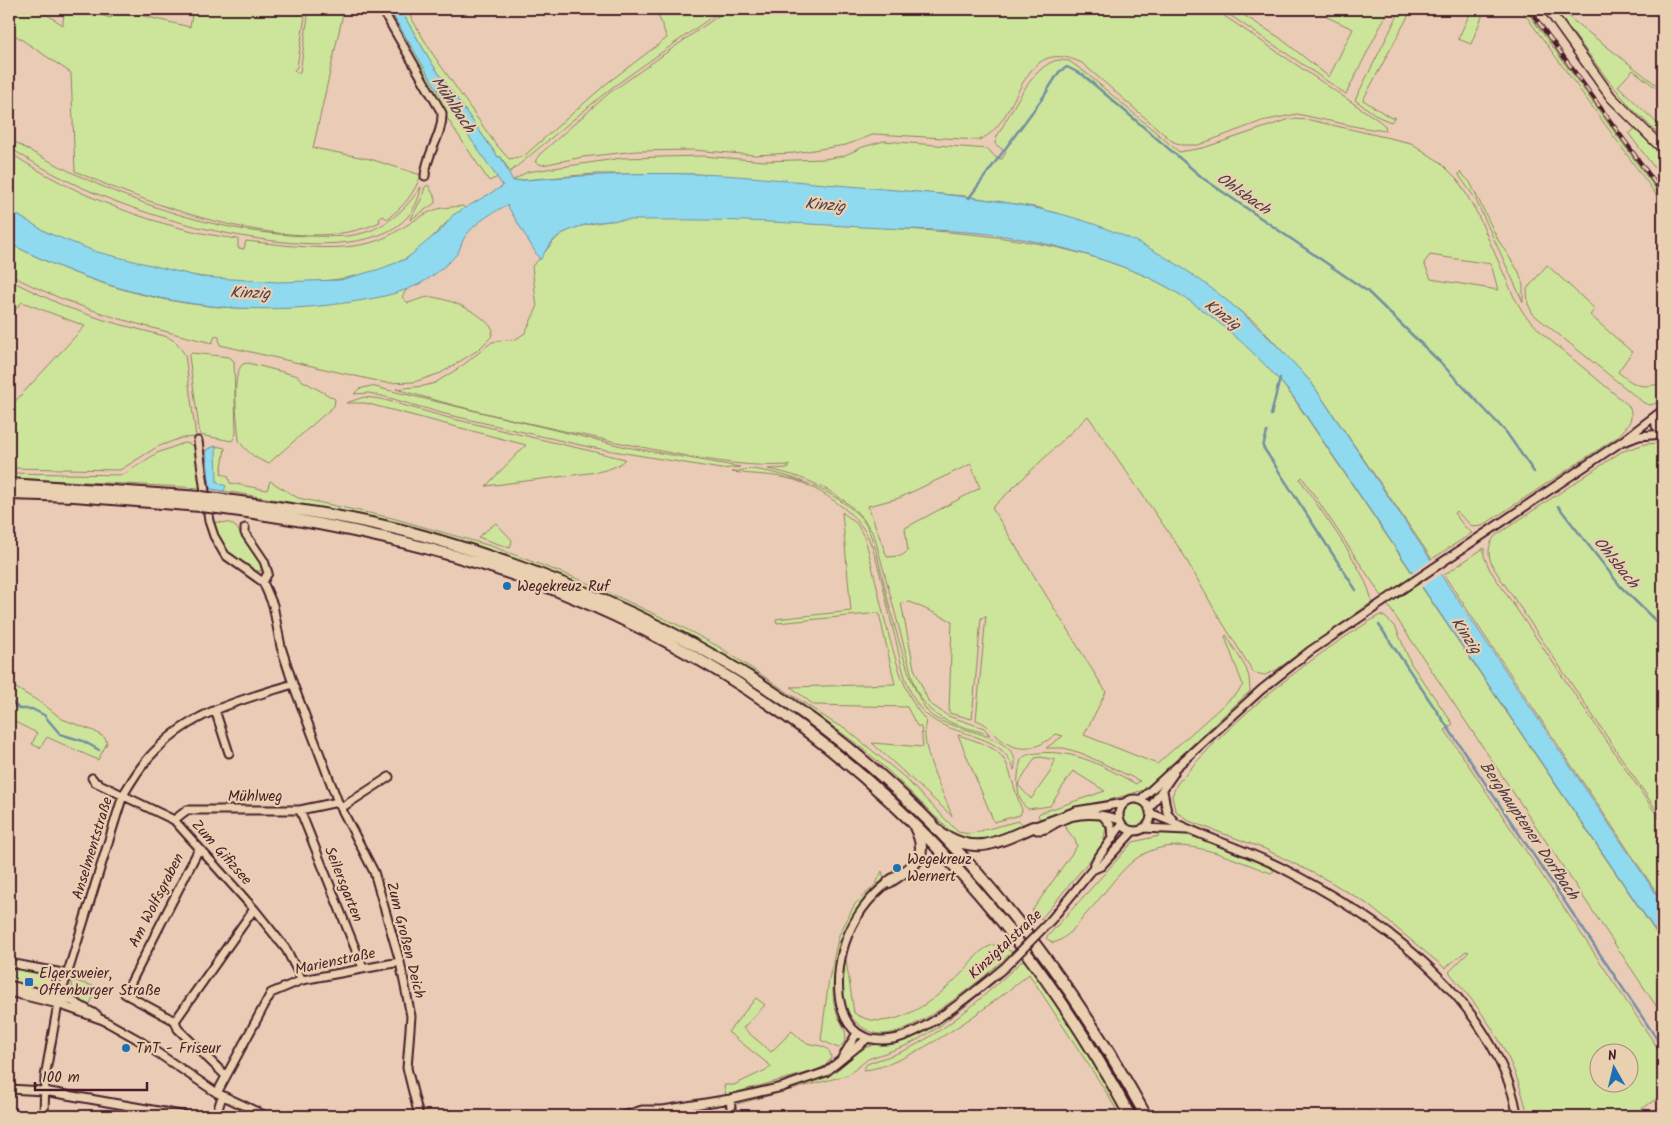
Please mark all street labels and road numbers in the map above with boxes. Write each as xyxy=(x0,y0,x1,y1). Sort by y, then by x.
street label: Mühlweg xyxy=(228,785,282,809)
street label: Anselmentstraße xyxy=(66,794,120,903)
street label: Zum Gifizsee xyxy=(185,814,258,891)
street label: Seilersgarten xyxy=(317,843,369,926)
street label: Am Wolfsgraben xyxy=(123,849,191,952)
street label: Zum Großen Deich xyxy=(379,879,431,1001)
street label: Kinzigtalstraße xyxy=(963,904,1048,986)
street label: Marienstraße xyxy=(293,942,378,982)

